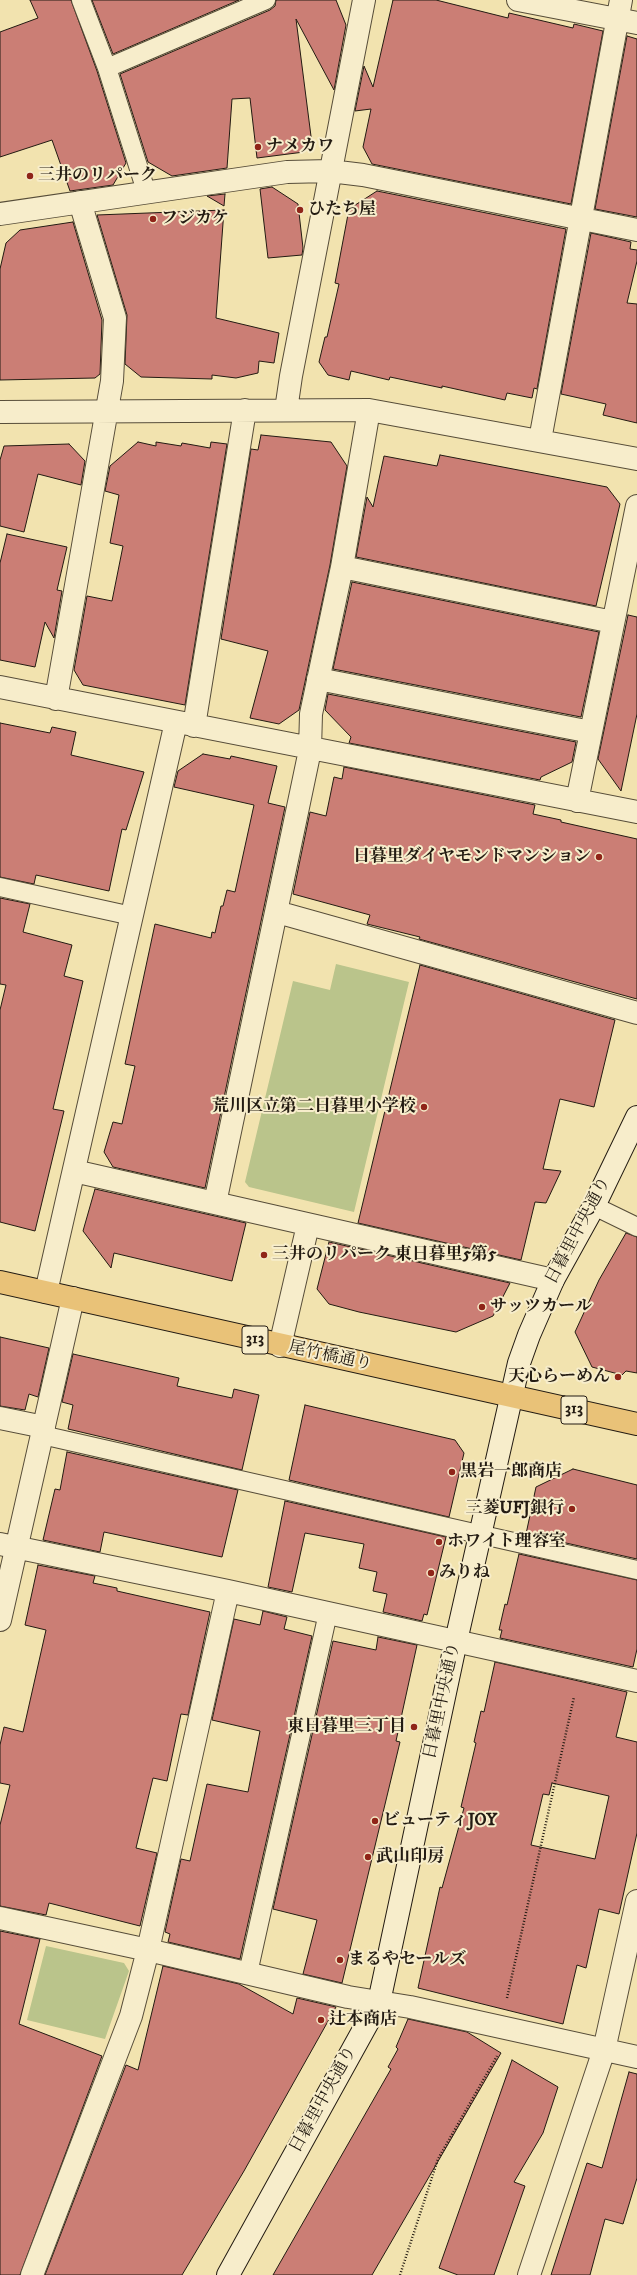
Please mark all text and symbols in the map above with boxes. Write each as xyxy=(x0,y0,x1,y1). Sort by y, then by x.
place label: ナメカワ xyxy=(266,137,334,157)
marker: ナメカワ xyxy=(253,142,263,152)
place label: 三井のリパーク xyxy=(38,166,157,186)
marker: 三井のリパーク xyxy=(25,171,35,181)
place label: ひたち屋 xyxy=(308,200,376,220)
marker: ひたち屋 xyxy=(295,205,305,215)
place label: フジカケ xyxy=(161,209,229,229)
marker: フジカケ xyxy=(148,214,158,224)
place label: 日暮里ダイヤモンドマンション xyxy=(353,847,591,867)
marker: 日暮里ダイヤモンドマンション xyxy=(594,852,604,862)
place label: 荒川区立第二日暮里小学校 xyxy=(212,1097,416,1117)
marker: 荒川区立第二日暮里小学校 xyxy=(419,1102,429,1112)
street label: 日暮里中央通り xyxy=(542,1174,616,1288)
place label: 三井のリパーク 東日暮里5第5 xyxy=(272,1245,497,1265)
marker: 三井のリパーク 東日暮里5第5 xyxy=(259,1250,269,1260)
place label: サッツカール xyxy=(490,1297,592,1317)
marker: サッツカール xyxy=(477,1302,487,1312)
road number: 313 xyxy=(242,1326,268,1354)
street label: 尾竹橋通り xyxy=(286,1338,374,1376)
place label: 天心らーめん xyxy=(508,1367,610,1387)
marker: 天心らーめん xyxy=(613,1372,623,1382)
road number: 313 xyxy=(561,1396,587,1424)
place label: 黒岩一郎商店 xyxy=(460,1462,562,1482)
marker: 黒岩一郎商店 xyxy=(447,1467,457,1477)
place label: 三菱UFJ銀行 xyxy=(466,1499,564,1519)
marker: 三菱UFJ銀行 xyxy=(567,1504,577,1514)
place label: ホワイト理容室 xyxy=(447,1532,566,1552)
marker: ホワイト理容室 xyxy=(434,1537,444,1547)
place label: みりね xyxy=(439,1563,490,1583)
marker: みりね xyxy=(426,1568,436,1578)
street label: 日暮里中央通り xyxy=(421,1641,465,1761)
place label: 東日暮里三丁目 xyxy=(287,1717,406,1737)
marker: 東日暮里三丁目 xyxy=(409,1722,419,1732)
place label: ビューティJOY xyxy=(383,1811,497,1831)
marker: ビューティJOY xyxy=(370,1816,380,1826)
place label: 武山印房 xyxy=(376,1847,444,1867)
marker: 武山印房 xyxy=(363,1852,373,1862)
place label: まるやセールズ xyxy=(348,1950,466,1970)
marker: まるやセールズ xyxy=(335,1955,345,1965)
place label: 辻本商店 xyxy=(329,2010,397,2030)
marker: 辻本商店 xyxy=(316,2015,326,2025)
street label: 日暮里中央通り xyxy=(286,2043,362,2157)

